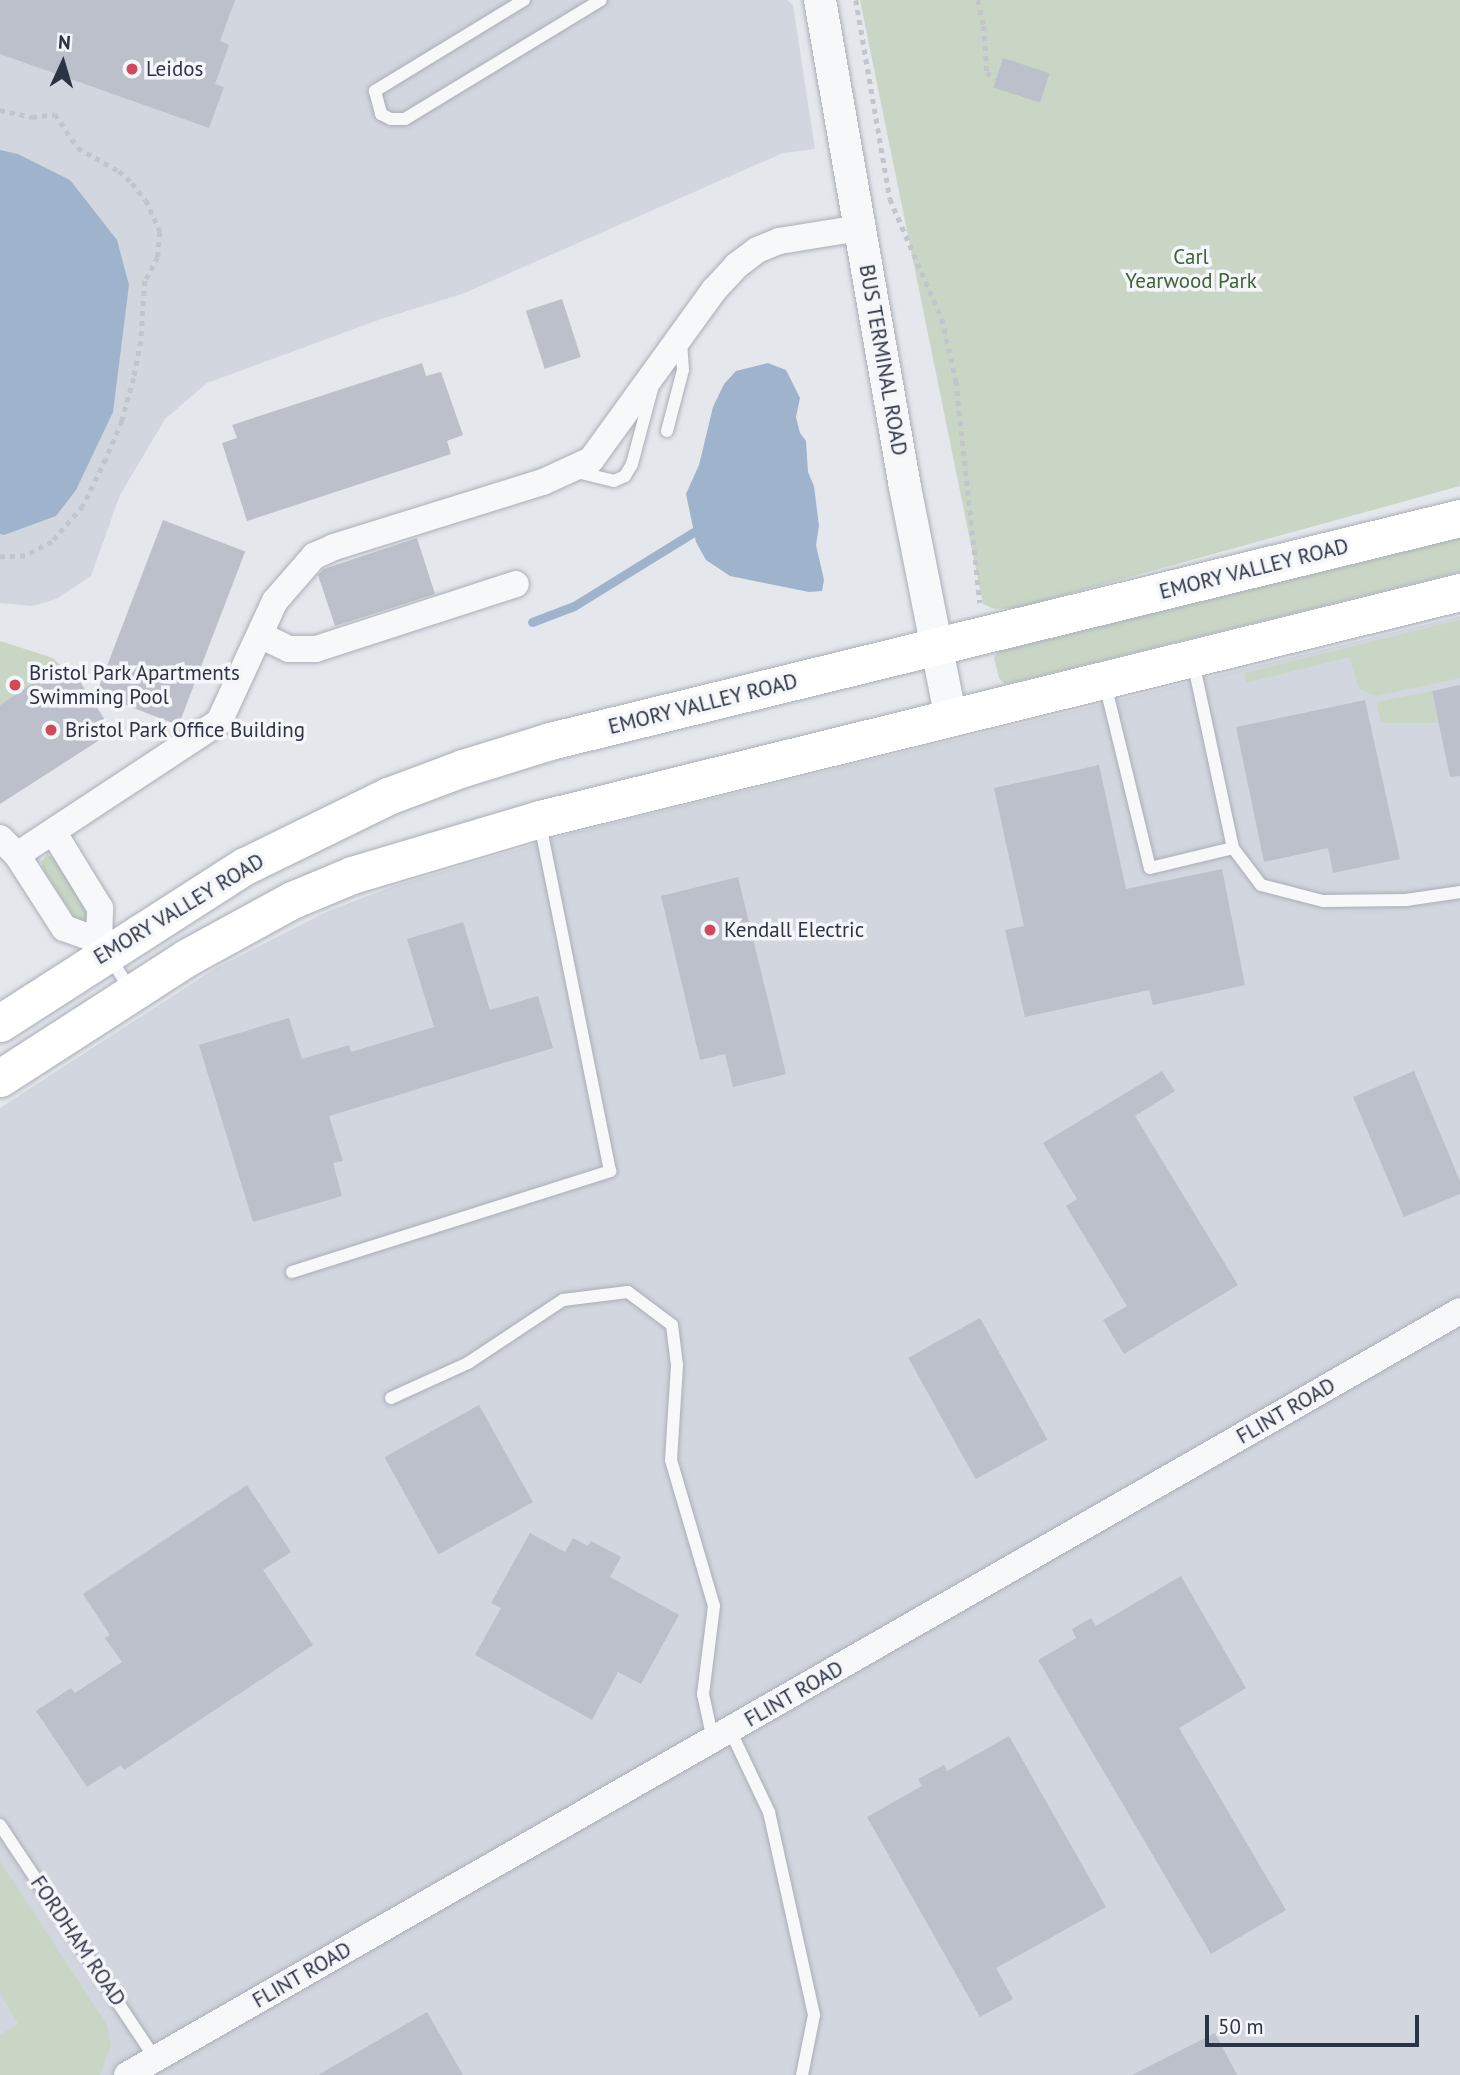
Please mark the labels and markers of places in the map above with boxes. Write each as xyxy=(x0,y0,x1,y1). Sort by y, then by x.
place label: Leidos xyxy=(146,56,203,82)
marker: Leidos xyxy=(124,61,140,77)
place label: Bristol Park Apartments Swimming Pool xyxy=(29,660,241,710)
marker: Bristol Park Apartments Swimming Pool xyxy=(7,677,23,693)
place label: Bristol Park Office Building xyxy=(65,717,306,743)
marker: Bristol Park Office Building xyxy=(43,722,59,738)
place label: Kendall Electric xyxy=(724,917,864,943)
marker: Kendall Electric xyxy=(702,922,718,938)

